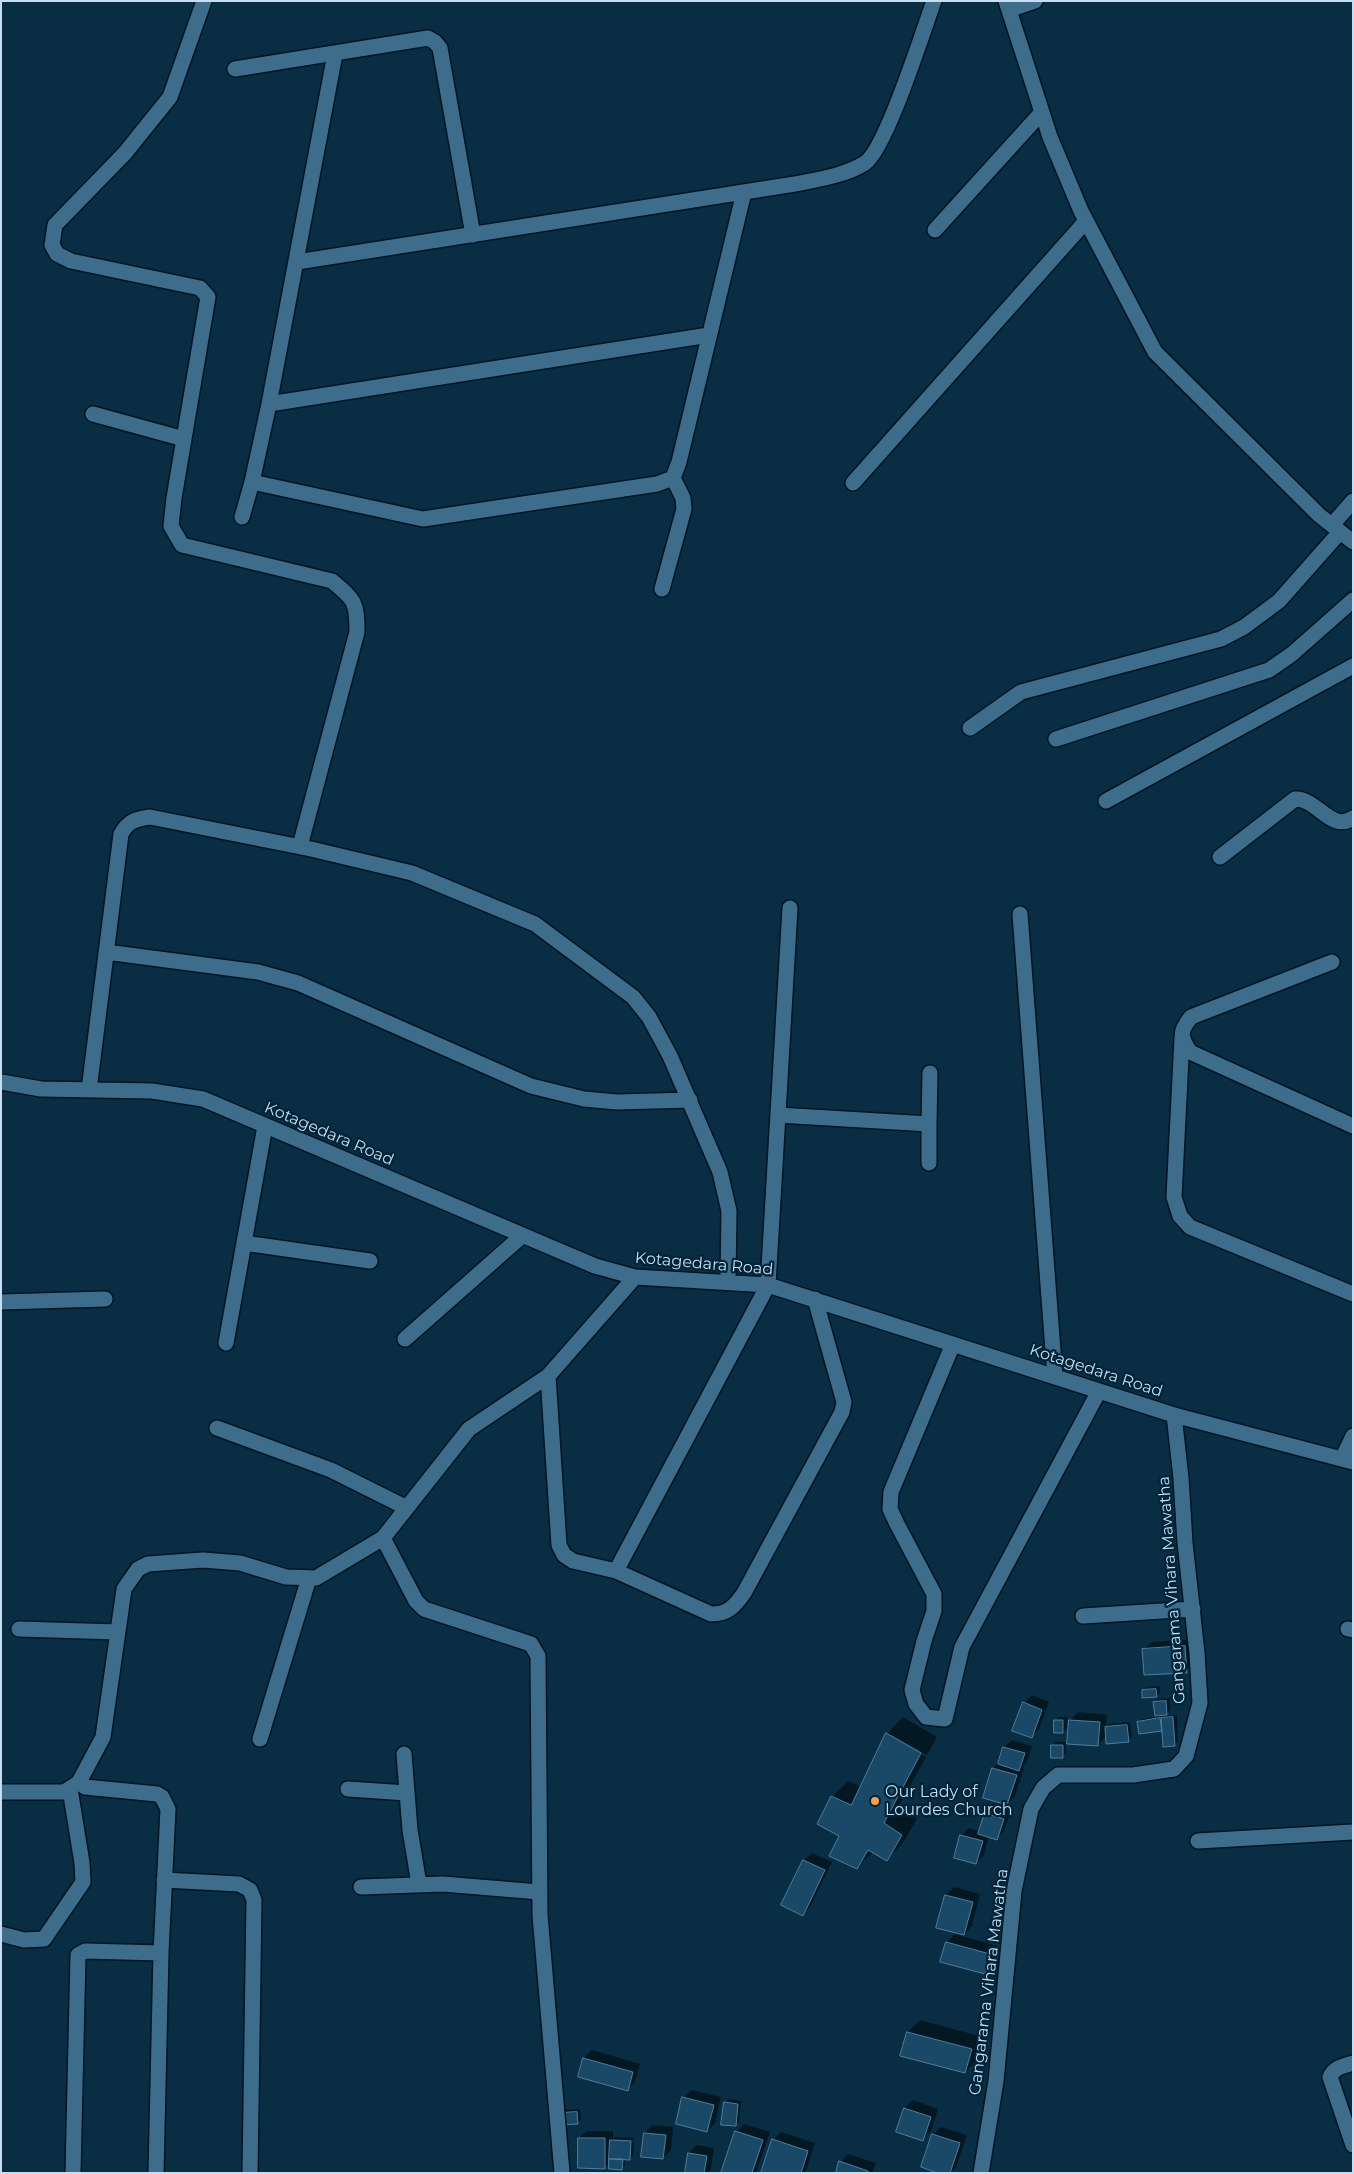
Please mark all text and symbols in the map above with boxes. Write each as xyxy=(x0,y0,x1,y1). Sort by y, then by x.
street label: Kotagedara Road xyxy=(261,1098,397,1170)
street label: Kotagedara Road xyxy=(634,1248,774,1280)
street label: Kotagedara Road xyxy=(1027,1340,1165,1402)
street label: Gangarama Vihara Mawatha xyxy=(1154,1476,1190,1704)
place label: Our Lady of Lourdes Church xyxy=(885,1782,1013,1820)
marker: Our Lady of Lourdes Church xyxy=(869,1795,881,1807)
street label: Gangarama Vihara Mawatha xyxy=(966,1868,1012,2096)

